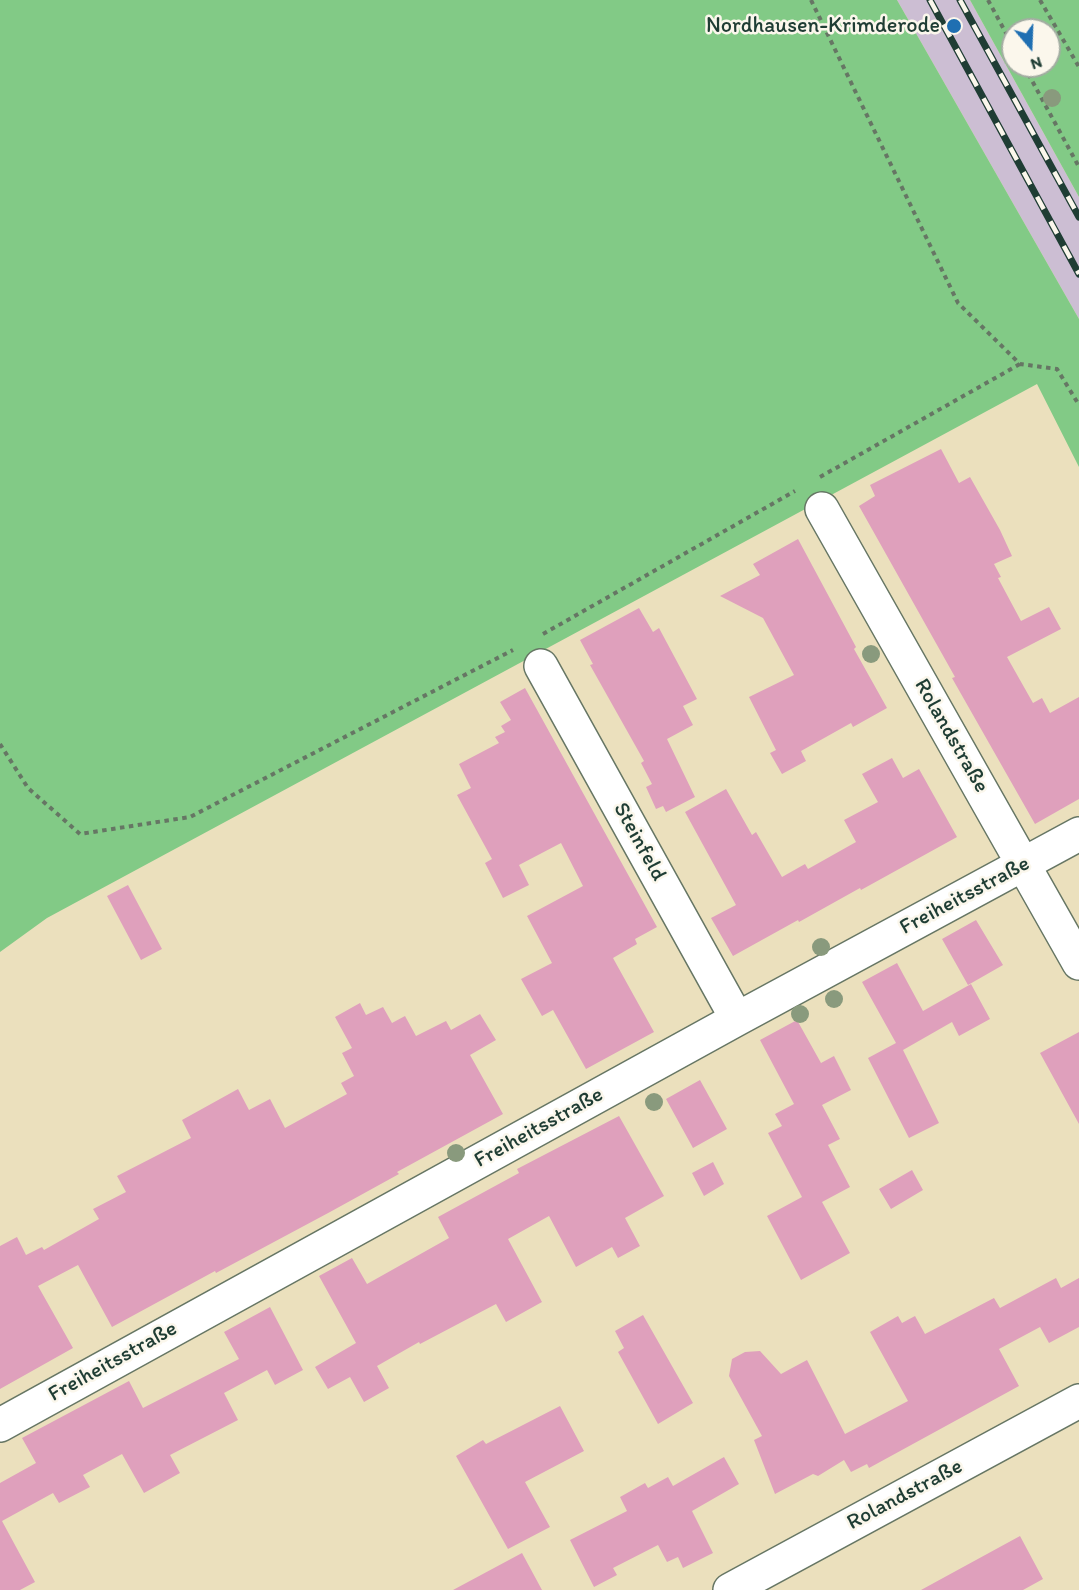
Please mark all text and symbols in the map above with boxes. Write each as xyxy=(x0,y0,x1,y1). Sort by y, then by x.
place label: Nordhausen-Krimderode xyxy=(706,13,940,39)
marker: Nordhausen-Krimderode xyxy=(945,17,963,35)
north arrow xyxy=(1001,18,1061,78)
text: N xyxy=(1028,53,1045,74)
street label: Rolandstraße xyxy=(908,674,994,798)
street label: Steinfeld xyxy=(607,798,671,886)
street label: Freiheitsstraße xyxy=(896,851,1034,941)
street label: Freiheitsstraße xyxy=(470,1082,608,1174)
street label: Freiheitsstraße xyxy=(44,1316,182,1408)
street label: Rolandstraße xyxy=(843,1453,967,1537)

